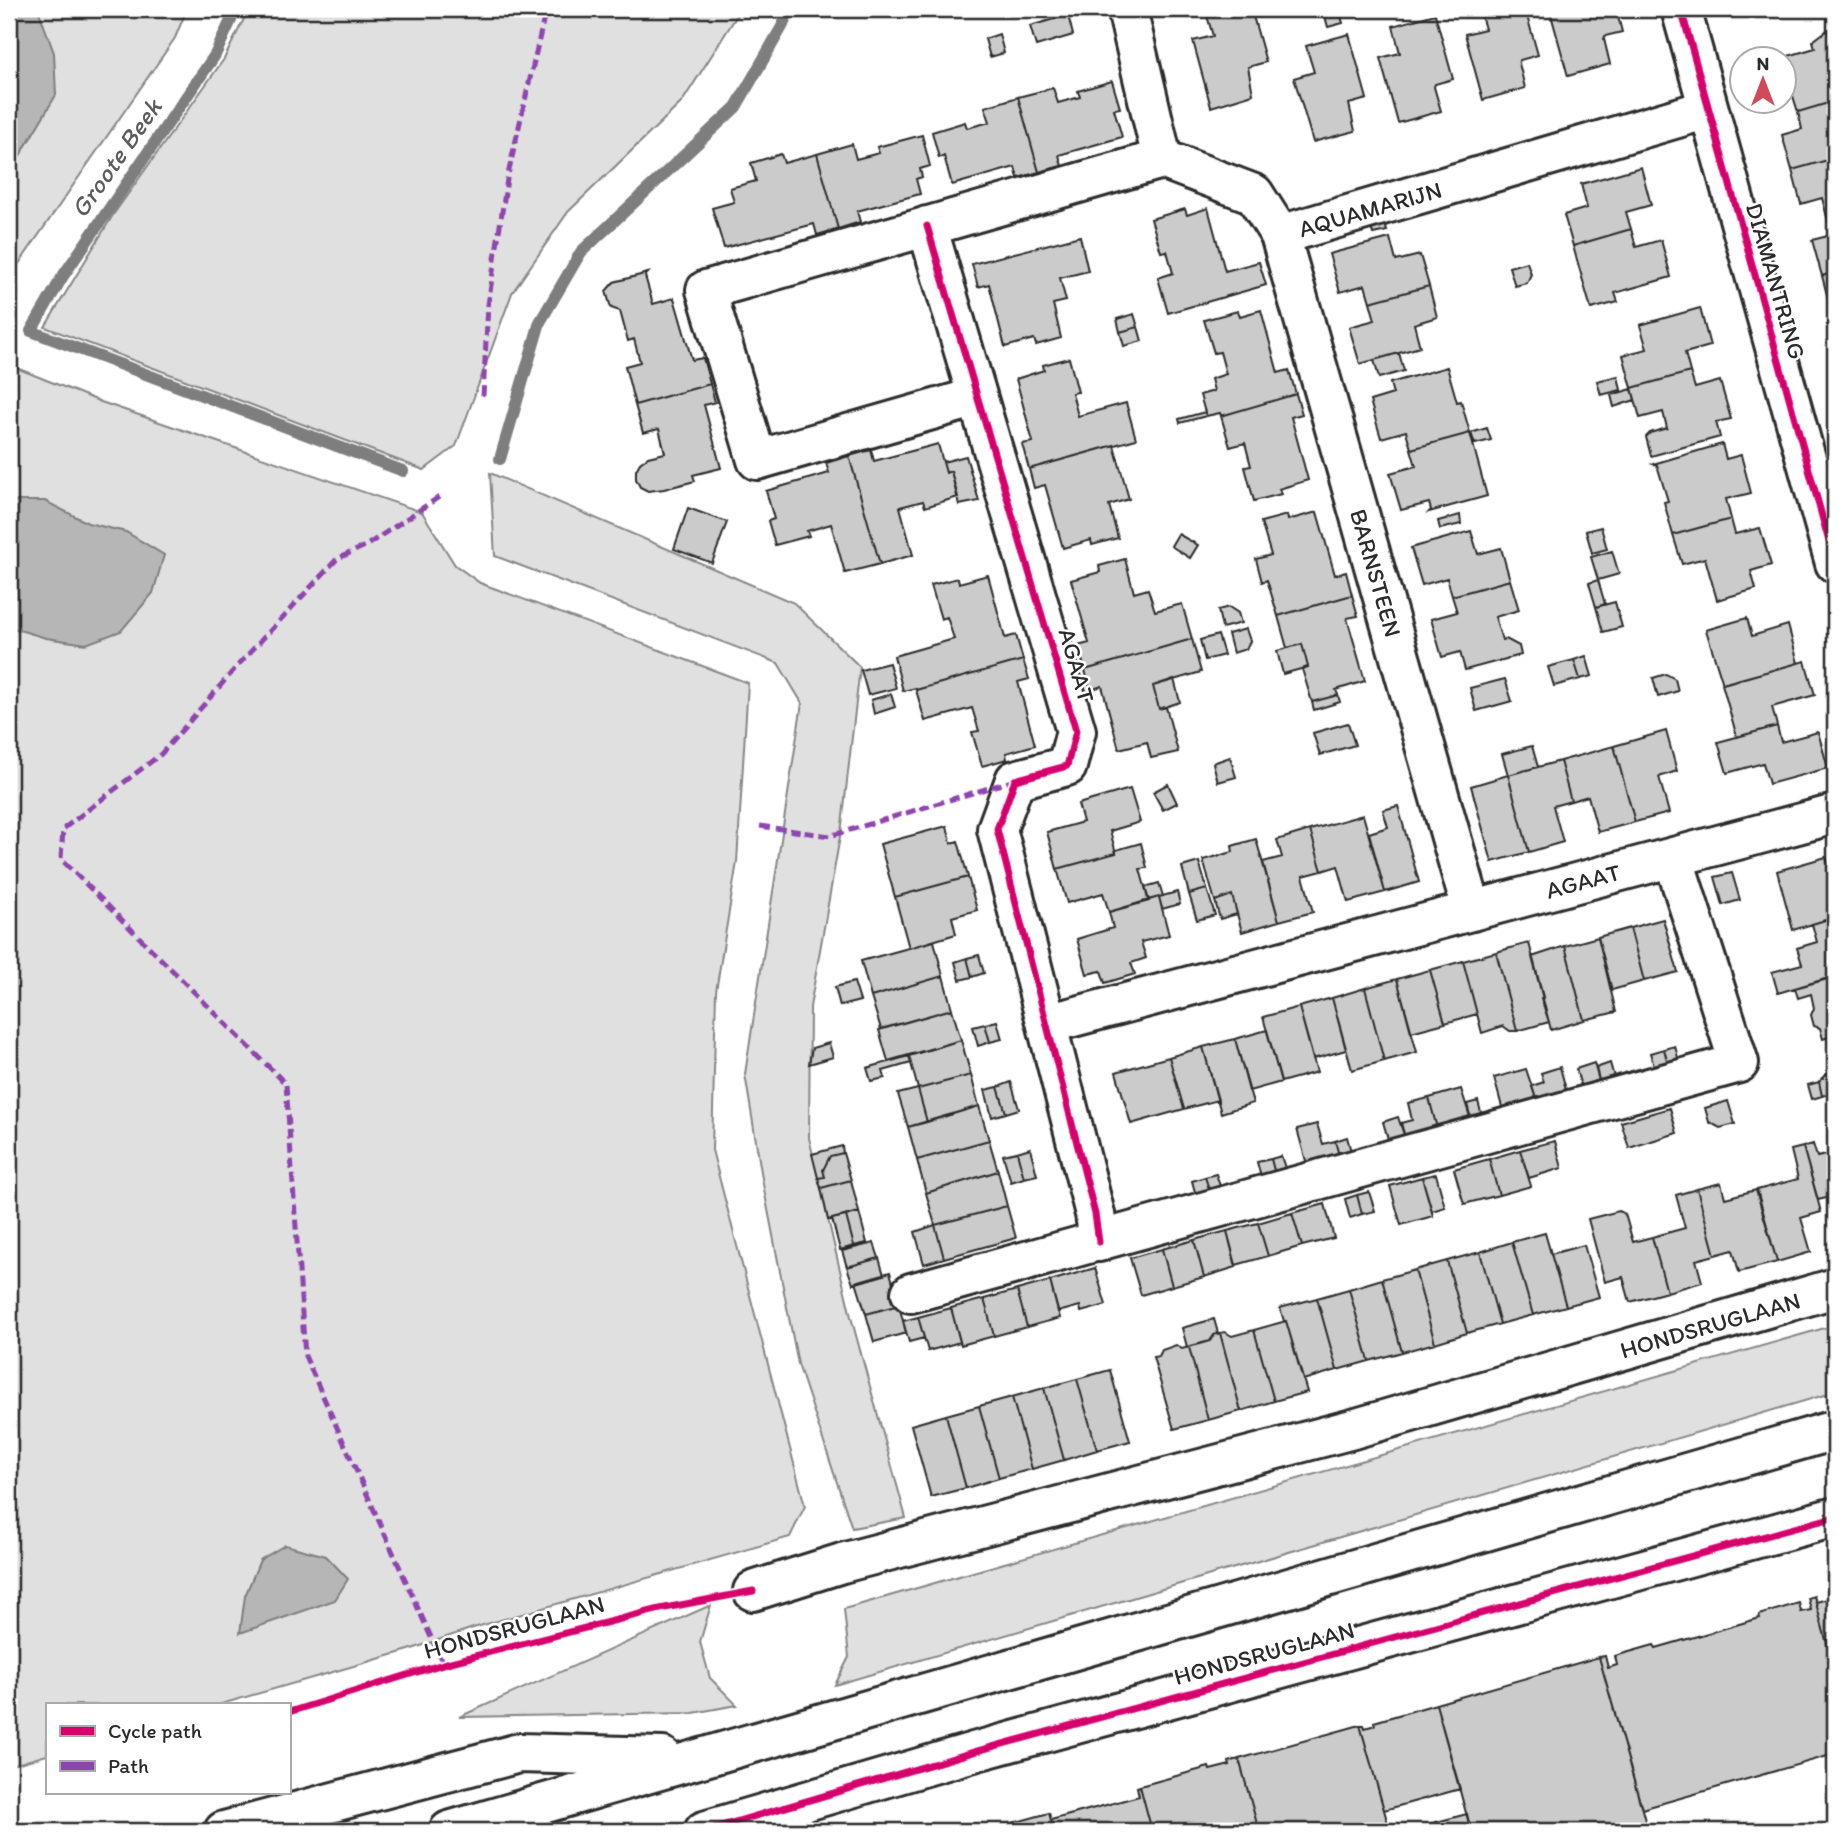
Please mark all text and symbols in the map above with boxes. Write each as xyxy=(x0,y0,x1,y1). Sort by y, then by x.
north arrow xyxy=(1728,46,1798,116)
text: N xyxy=(1757,52,1769,75)
water label: Groote Beek xyxy=(63,91,170,224)
street label: AQUAMARIJN xyxy=(1295,175,1445,243)
street label: DIAMANTRING xyxy=(1740,200,1812,362)
street label: BARNSTEEN xyxy=(1344,506,1408,640)
street label: AGAAT xyxy=(1053,625,1102,706)
street label: AGAAT xyxy=(1543,857,1624,905)
street label: HONDSRUGLAAN xyxy=(1617,1285,1803,1365)
street label: HONDSRUGLAAN xyxy=(420,1589,608,1665)
street label: HONDSRUGLAAN xyxy=(1170,1615,1358,1691)
legend xyxy=(46,1703,290,1794)
text: Cycle path xyxy=(108,1718,202,1743)
text: Path xyxy=(108,1753,149,1778)

